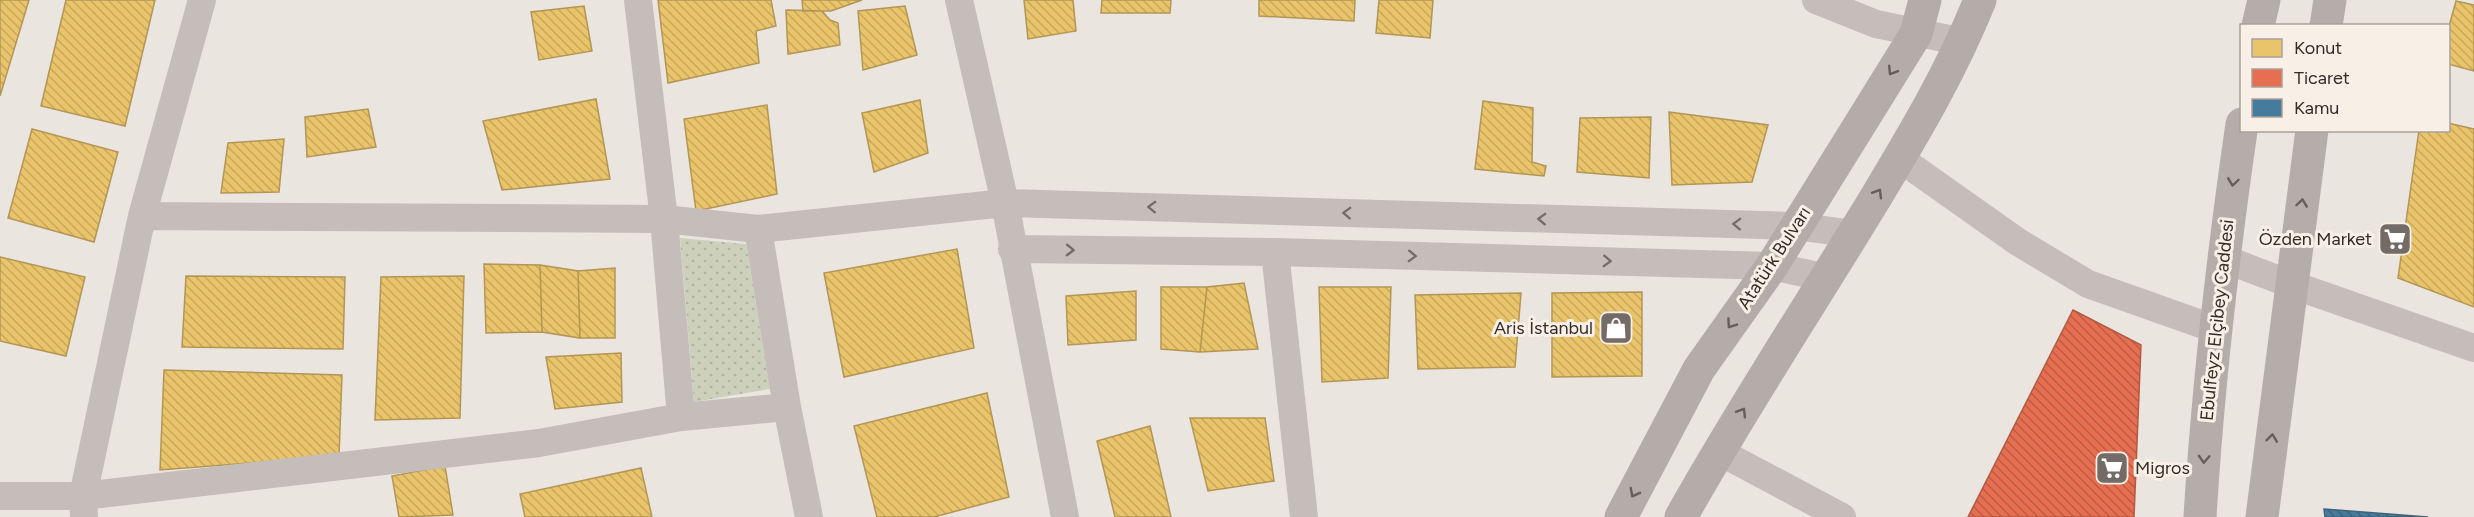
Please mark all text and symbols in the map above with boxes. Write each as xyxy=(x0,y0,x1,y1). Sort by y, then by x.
legend xyxy=(2240,24,2450,132)
text: Konut xyxy=(2294,37,2342,59)
one-way arrow xyxy=(1889,65,1900,76)
text: Ticaret xyxy=(2294,67,2350,89)
text: Kamu xyxy=(2294,97,2339,119)
one-way arrow xyxy=(2228,177,2240,187)
one-way arrow xyxy=(1871,189,1883,199)
one-way arrow xyxy=(2295,198,2307,208)
one-way arrow xyxy=(1147,201,1156,213)
street label: Atatürk Bulvarı xyxy=(1733,203,1815,313)
one-way arrow xyxy=(1342,206,1351,219)
one-way arrow xyxy=(1537,212,1546,225)
one-way arrow xyxy=(1732,218,1741,231)
street label: Ebulfeyz Elçibey Caddesi xyxy=(2195,218,2239,422)
supermarket icon: Özden Market xyxy=(2377,221,2413,257)
place label: Özden Market xyxy=(2259,228,2372,250)
one-way arrow xyxy=(1066,244,1075,256)
one-way arrow xyxy=(1408,250,1417,262)
one-way arrow xyxy=(1603,255,1612,268)
shop icon: Aris İstanbul xyxy=(1598,310,1634,346)
place label: Aris İstanbul xyxy=(1494,317,1593,339)
one-way arrow xyxy=(1727,317,1738,328)
one-way arrow xyxy=(1735,408,1747,418)
one-way arrow xyxy=(2265,434,2277,443)
supermarket icon: Migros xyxy=(2094,450,2130,486)
one-way arrow xyxy=(2197,455,2210,464)
place label: Migros xyxy=(2135,457,2190,479)
one-way arrow xyxy=(1630,487,1641,497)

